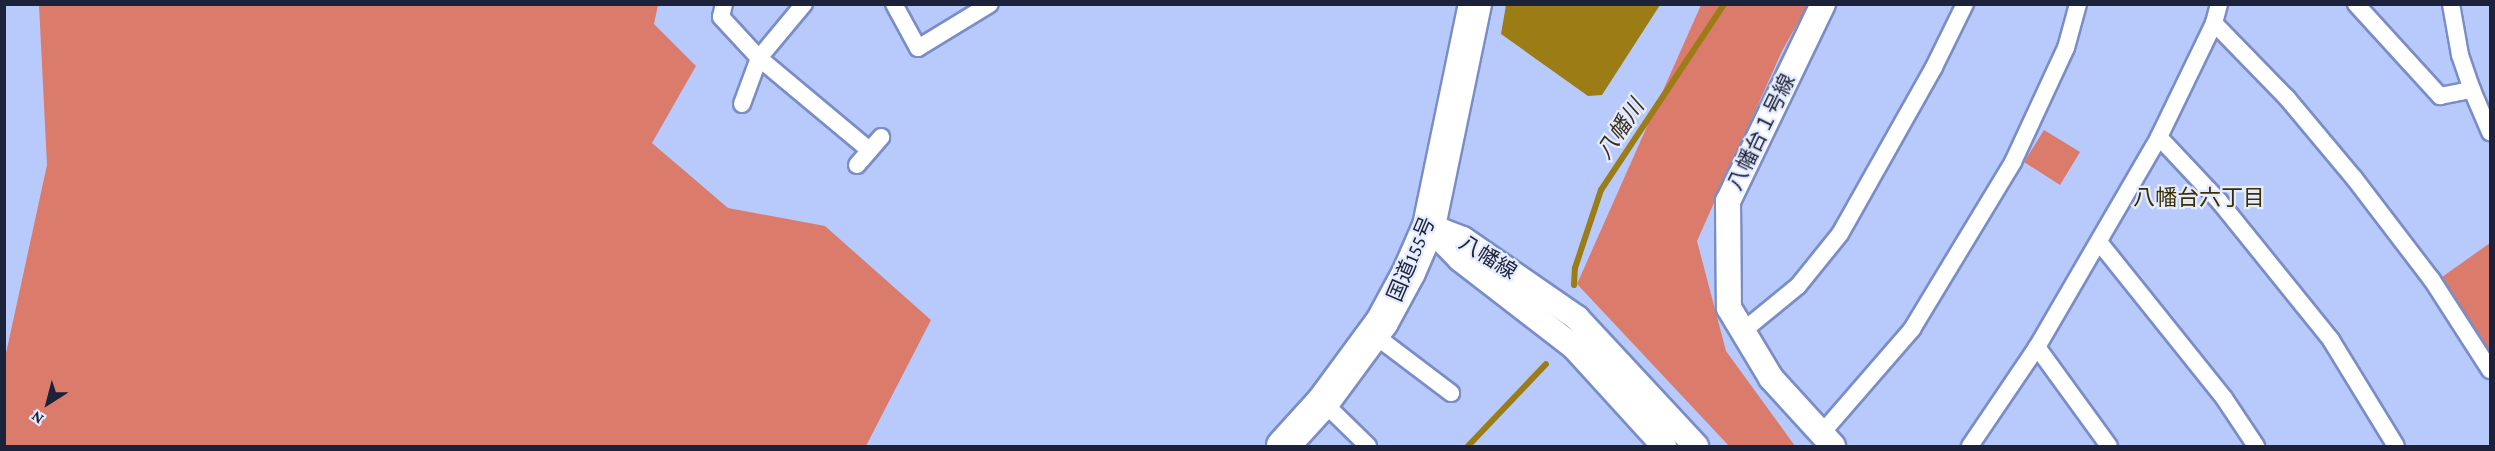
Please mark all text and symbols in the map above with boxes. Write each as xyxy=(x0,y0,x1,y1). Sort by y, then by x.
street label: 八幡台１号線 xyxy=(1722,70,1800,194)
water label: 八幡川 xyxy=(1591,94,1649,164)
district label: 八幡台六丁目 xyxy=(2133,185,2265,211)
street label: 国道155号 xyxy=(1382,213,1440,305)
street label: 八幡線 xyxy=(1455,230,1521,284)
north arrow xyxy=(18,373,78,433)
text: N xyxy=(28,408,47,428)

